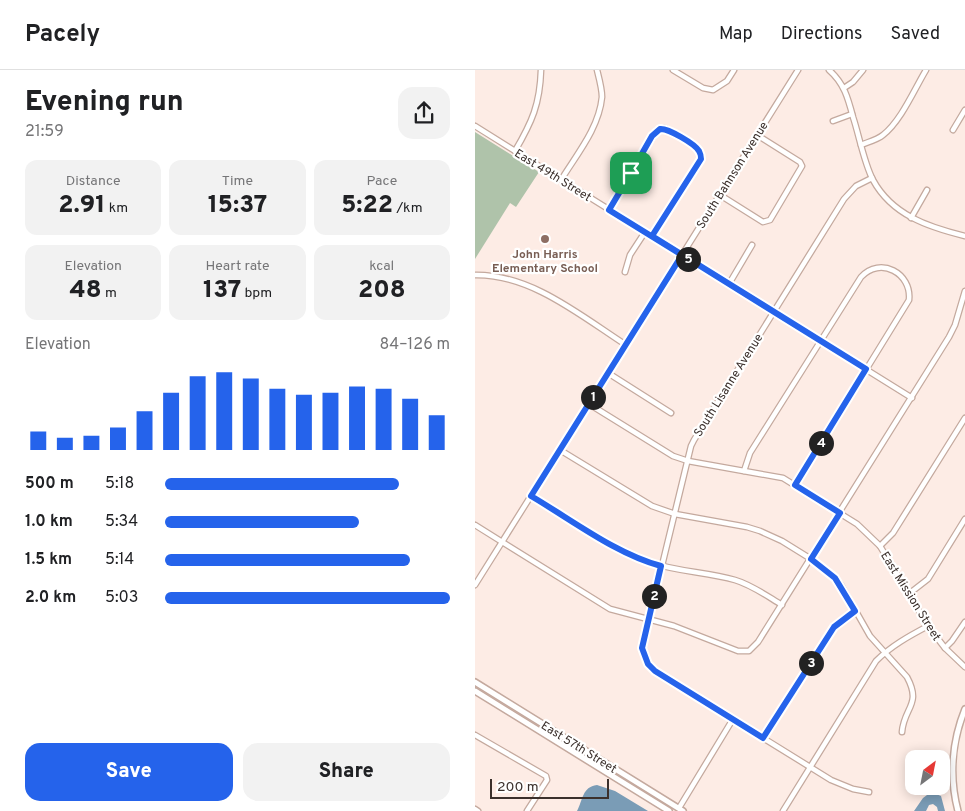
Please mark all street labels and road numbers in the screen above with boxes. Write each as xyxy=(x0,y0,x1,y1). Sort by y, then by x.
street label: South Bahnson Avenue xyxy=(693,119,772,232)
street label: East 49th Street xyxy=(511,146,594,206)
street label: South Lisanne Avenue xyxy=(691,331,767,440)
street label: East Mission Street xyxy=(876,549,944,644)
street label: East 57th Street xyxy=(538,718,619,778)

